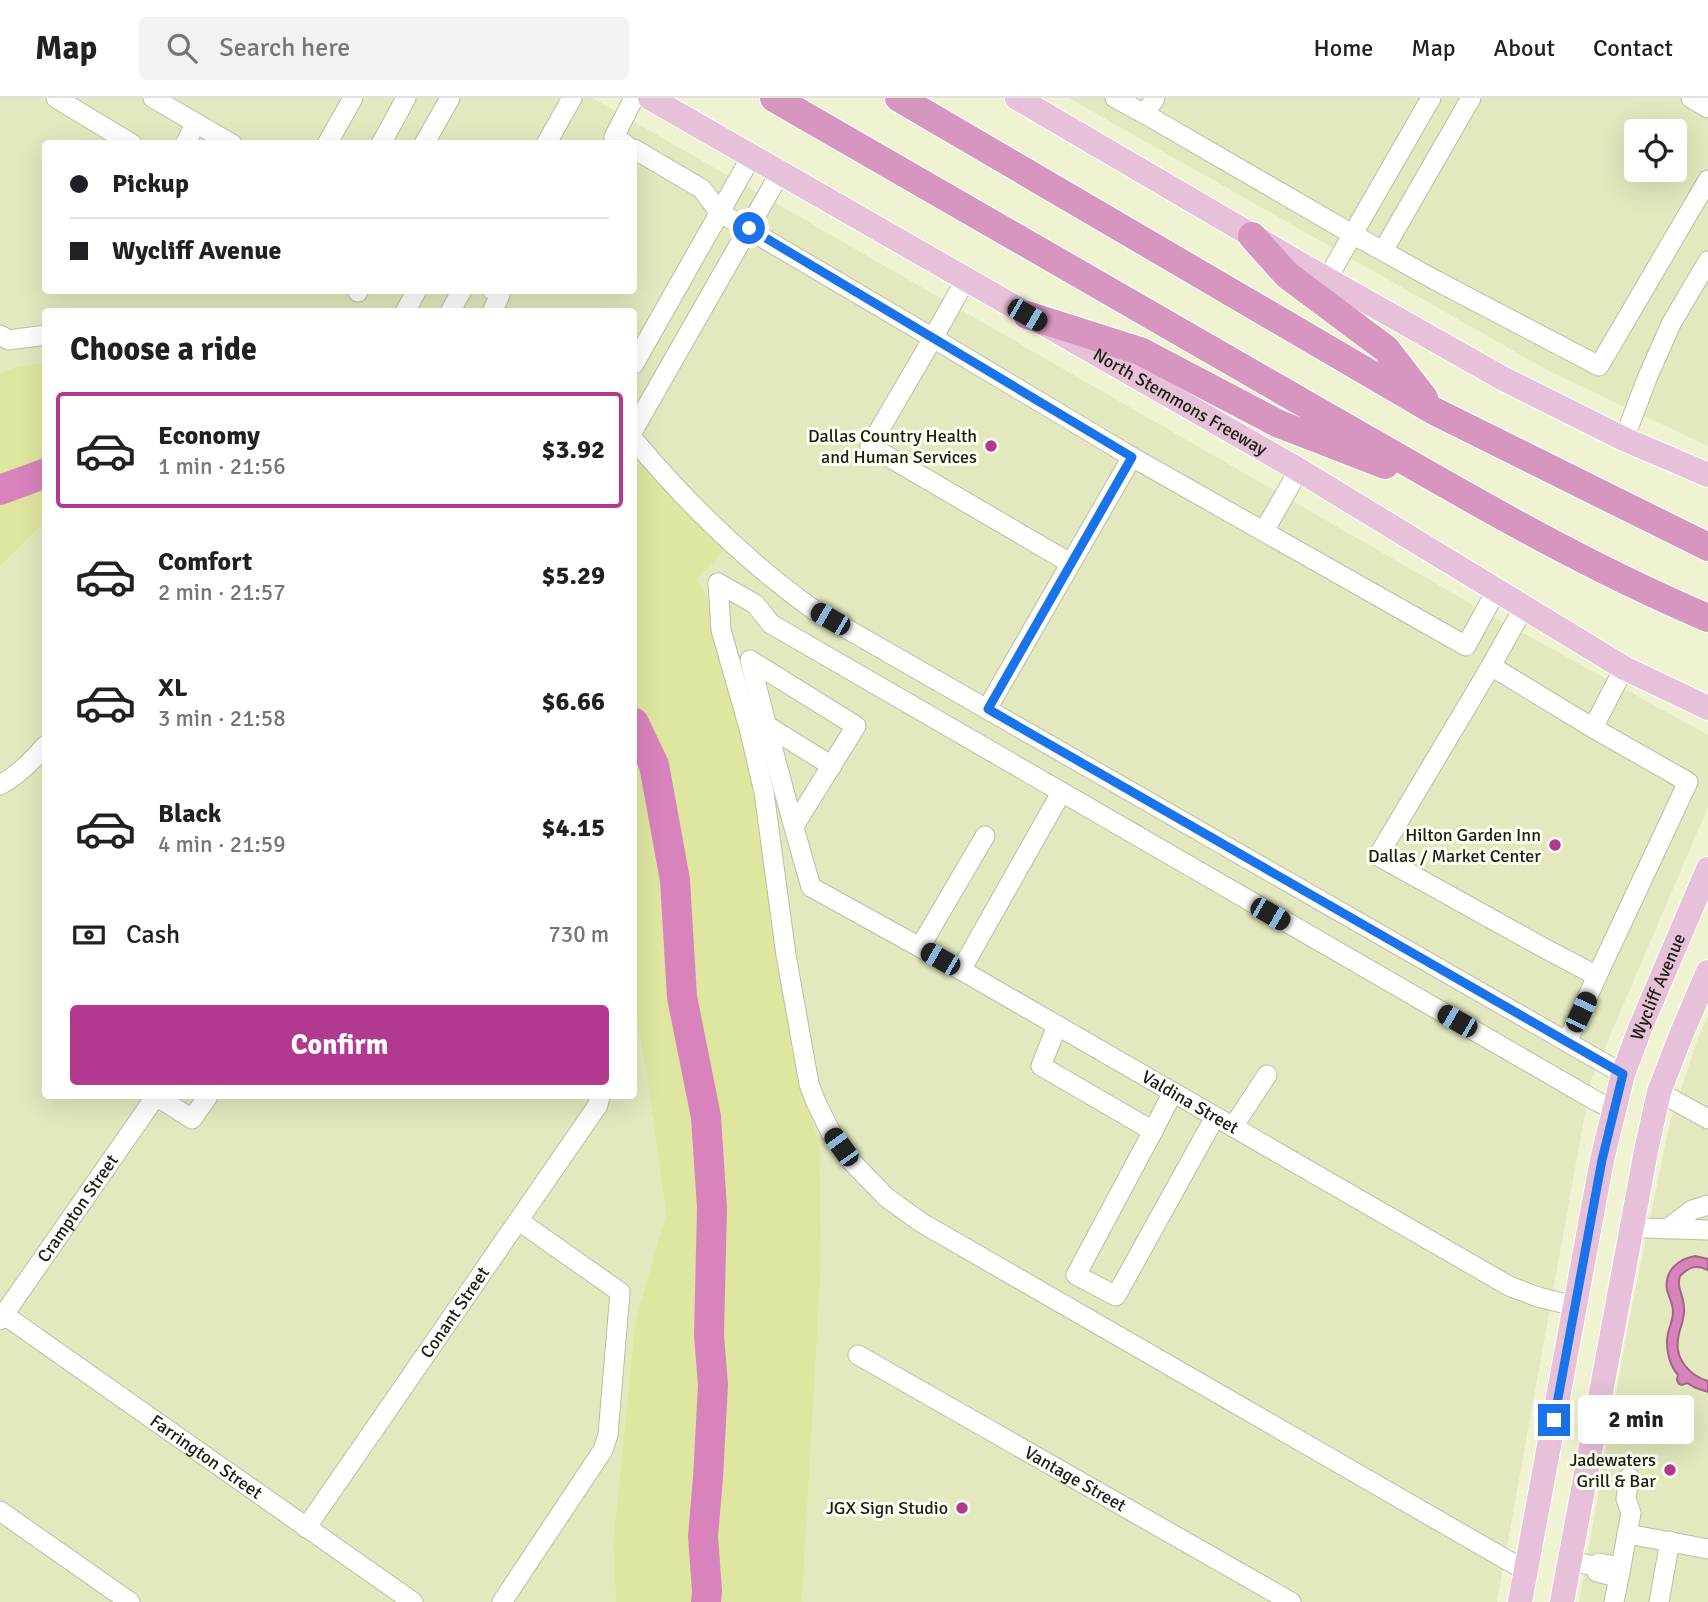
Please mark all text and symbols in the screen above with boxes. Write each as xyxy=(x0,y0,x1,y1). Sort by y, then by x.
search box xyxy=(139,17,629,80)
text: Map xyxy=(35,28,97,69)
icon: search xyxy=(163,29,201,67)
text: Search here xyxy=(219,32,350,64)
text: Home xyxy=(1313,33,1373,63)
text: Map xyxy=(1411,33,1456,63)
text: About xyxy=(1494,33,1555,63)
text: Contact xyxy=(1593,33,1673,63)
map controls xyxy=(1624,119,1687,182)
button: locate xyxy=(1624,119,1687,182)
text: Pickup xyxy=(112,168,189,200)
route start xyxy=(733,212,765,244)
text: Wycliff Avenue xyxy=(112,235,281,267)
car xyxy=(1004,295,1051,335)
text: Choose a ride xyxy=(70,330,257,369)
street label: North Stemmons Freeway xyxy=(1089,343,1271,461)
icon: car xyxy=(74,419,137,482)
text: Economy xyxy=(158,420,260,452)
place label: Dallas Country Health and Human Services xyxy=(808,425,977,468)
text: $3.92 xyxy=(541,434,605,466)
marker: Dallas Country Health and Human Services xyxy=(983,438,999,454)
text: 1 min · 21:56 xyxy=(158,452,286,481)
icon: car xyxy=(74,545,137,608)
text: Comfort xyxy=(158,546,252,578)
text: $5.29 xyxy=(541,560,605,592)
text: 2 min · 21:57 xyxy=(158,578,286,607)
car xyxy=(807,599,854,639)
icon: car xyxy=(74,671,137,734)
text: XL xyxy=(158,672,188,704)
text: $6.66 xyxy=(541,686,605,718)
text: 3 min · 21:58 xyxy=(158,704,286,733)
icon: car xyxy=(74,797,137,860)
text: Black xyxy=(158,798,221,830)
text: $4.15 xyxy=(541,812,605,844)
place label: Hilton Garden Inn Dallas / Market Center xyxy=(1368,824,1541,867)
text: 4 min · 21:59 xyxy=(158,830,286,859)
marker: Hilton Garden Inn Dallas / Market Center xyxy=(1547,837,1563,853)
car xyxy=(1247,894,1294,934)
icon: cash xyxy=(70,916,108,954)
text: Cash xyxy=(126,919,180,951)
text: 730 m xyxy=(548,920,609,949)
street label: Wycliff Avenue xyxy=(1626,930,1690,1043)
car xyxy=(917,939,964,979)
car xyxy=(1563,989,1600,1035)
car xyxy=(1434,1001,1481,1041)
button: Confirm xyxy=(70,1005,609,1085)
street label: Valdina Street xyxy=(1138,1066,1243,1139)
car xyxy=(821,1124,862,1170)
street label: Crampton Street xyxy=(32,1150,123,1267)
street label: Conant Street xyxy=(416,1262,494,1362)
callout: 2 min xyxy=(1578,1396,1694,1444)
route end xyxy=(1538,1404,1570,1436)
text: 2 min xyxy=(1608,1405,1664,1434)
street label: Farrington Street xyxy=(146,1410,267,1504)
street label: Vantage Street xyxy=(1020,1441,1130,1517)
place label: Jadewaters Grill & Bar xyxy=(1570,1449,1656,1492)
marker: Jadewaters Grill & Bar xyxy=(1662,1462,1678,1478)
place label: JGX Sign Studio xyxy=(826,1497,948,1519)
marker: JGX Sign Studio xyxy=(954,1500,970,1516)

